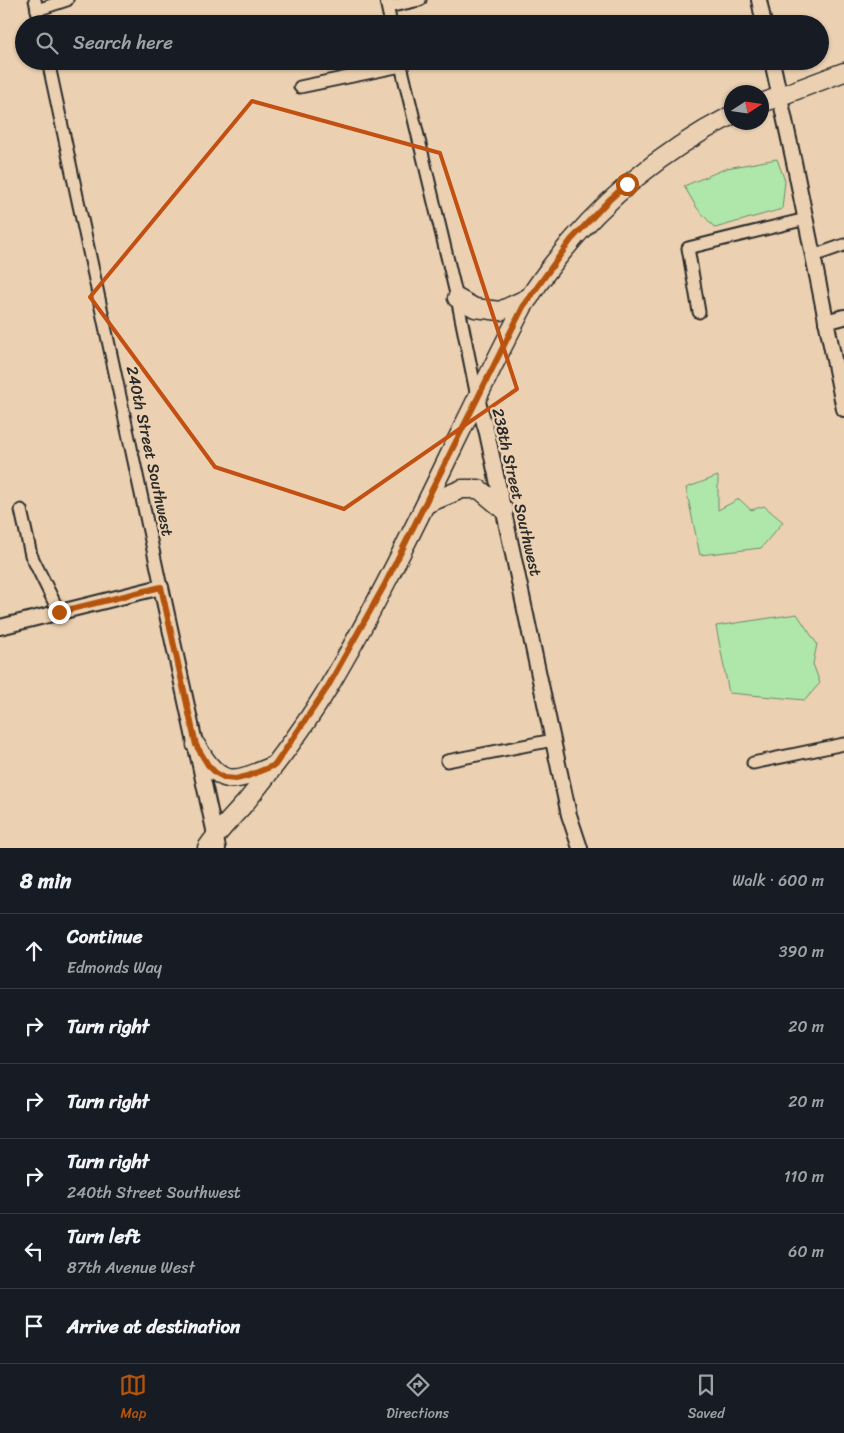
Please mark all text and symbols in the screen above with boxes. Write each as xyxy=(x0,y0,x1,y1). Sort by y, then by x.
search box xyxy=(15,15,829,70)
text: Search here xyxy=(73,26,173,59)
icon: search xyxy=(33,29,61,57)
north arrow xyxy=(724,85,769,130)
route start xyxy=(616,173,639,196)
street label: 240th Street Southwest xyxy=(118,363,182,539)
street label: 238th Street Southwest xyxy=(484,405,550,579)
route end xyxy=(48,601,71,624)
text: 8 min xyxy=(20,862,71,900)
text: Walk · 600 m xyxy=(732,866,824,895)
text: Continue xyxy=(67,920,143,953)
icon: ahead xyxy=(20,937,48,965)
text: 390 m xyxy=(779,937,824,966)
text: Edmonds Way xyxy=(67,953,162,982)
text: Turn right xyxy=(67,1010,149,1043)
icon: right xyxy=(20,1012,48,1040)
text: 20 m xyxy=(788,1012,824,1041)
text: Turn right xyxy=(67,1085,149,1118)
icon: right xyxy=(20,1087,48,1115)
text: 20 m xyxy=(788,1087,824,1116)
text: Turn right xyxy=(67,1145,149,1178)
icon: right xyxy=(20,1162,48,1190)
text: 110 m xyxy=(784,1162,824,1191)
text: 240th Street Southwest xyxy=(67,1178,241,1207)
text: Turn left xyxy=(67,1220,140,1253)
icon: left xyxy=(20,1237,48,1265)
text: 60 m xyxy=(788,1237,824,1266)
text: 87th Avenue West xyxy=(67,1253,195,1282)
text: Arrive at destination xyxy=(67,1310,240,1343)
icon: arrive xyxy=(20,1312,48,1340)
tab: Map xyxy=(119,1371,147,1426)
tab: Directions xyxy=(386,1371,449,1426)
tab: Saved xyxy=(688,1371,725,1426)

